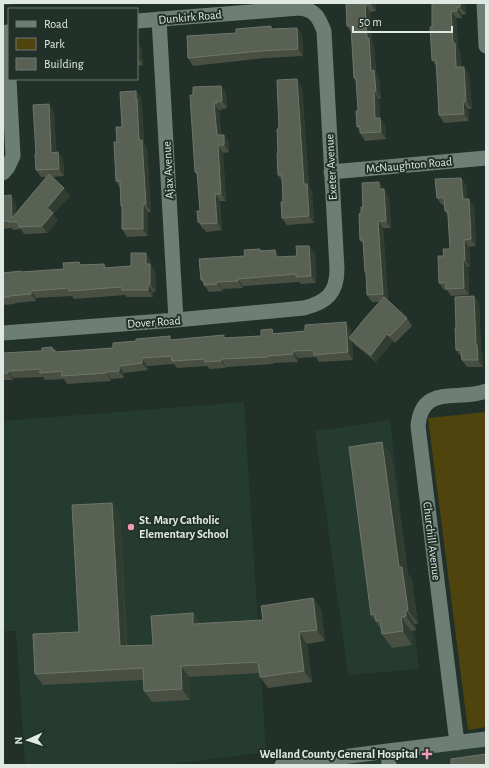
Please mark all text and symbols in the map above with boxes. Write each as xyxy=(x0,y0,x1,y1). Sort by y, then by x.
legend xyxy=(8,8,138,80)
street label: Dunkirk Road xyxy=(158,8,222,26)
scale bar xyxy=(353,8,452,34)
text: 50 m xyxy=(359,16,382,28)
text: Road xyxy=(44,18,68,30)
text: Park xyxy=(44,38,65,50)
text: Building xyxy=(44,58,84,70)
street label: Exeter Avenue xyxy=(323,134,339,200)
street label: Ajax Avenue xyxy=(160,141,177,199)
street label: McNaughton Road xyxy=(365,155,453,175)
street label: Dover Road xyxy=(127,314,181,330)
street label: Churchill Avenue xyxy=(421,501,443,581)
place label: St. Mary Catholic Elementary School xyxy=(139,514,229,541)
marker: St. Mary Catholic Elementary School xyxy=(126,522,136,532)
north arrow xyxy=(8,720,48,760)
text: N xyxy=(13,736,24,745)
place label: Welland County General Hospital xyxy=(259,748,418,761)
marker: Welland County General Hospital xyxy=(421,748,433,760)

